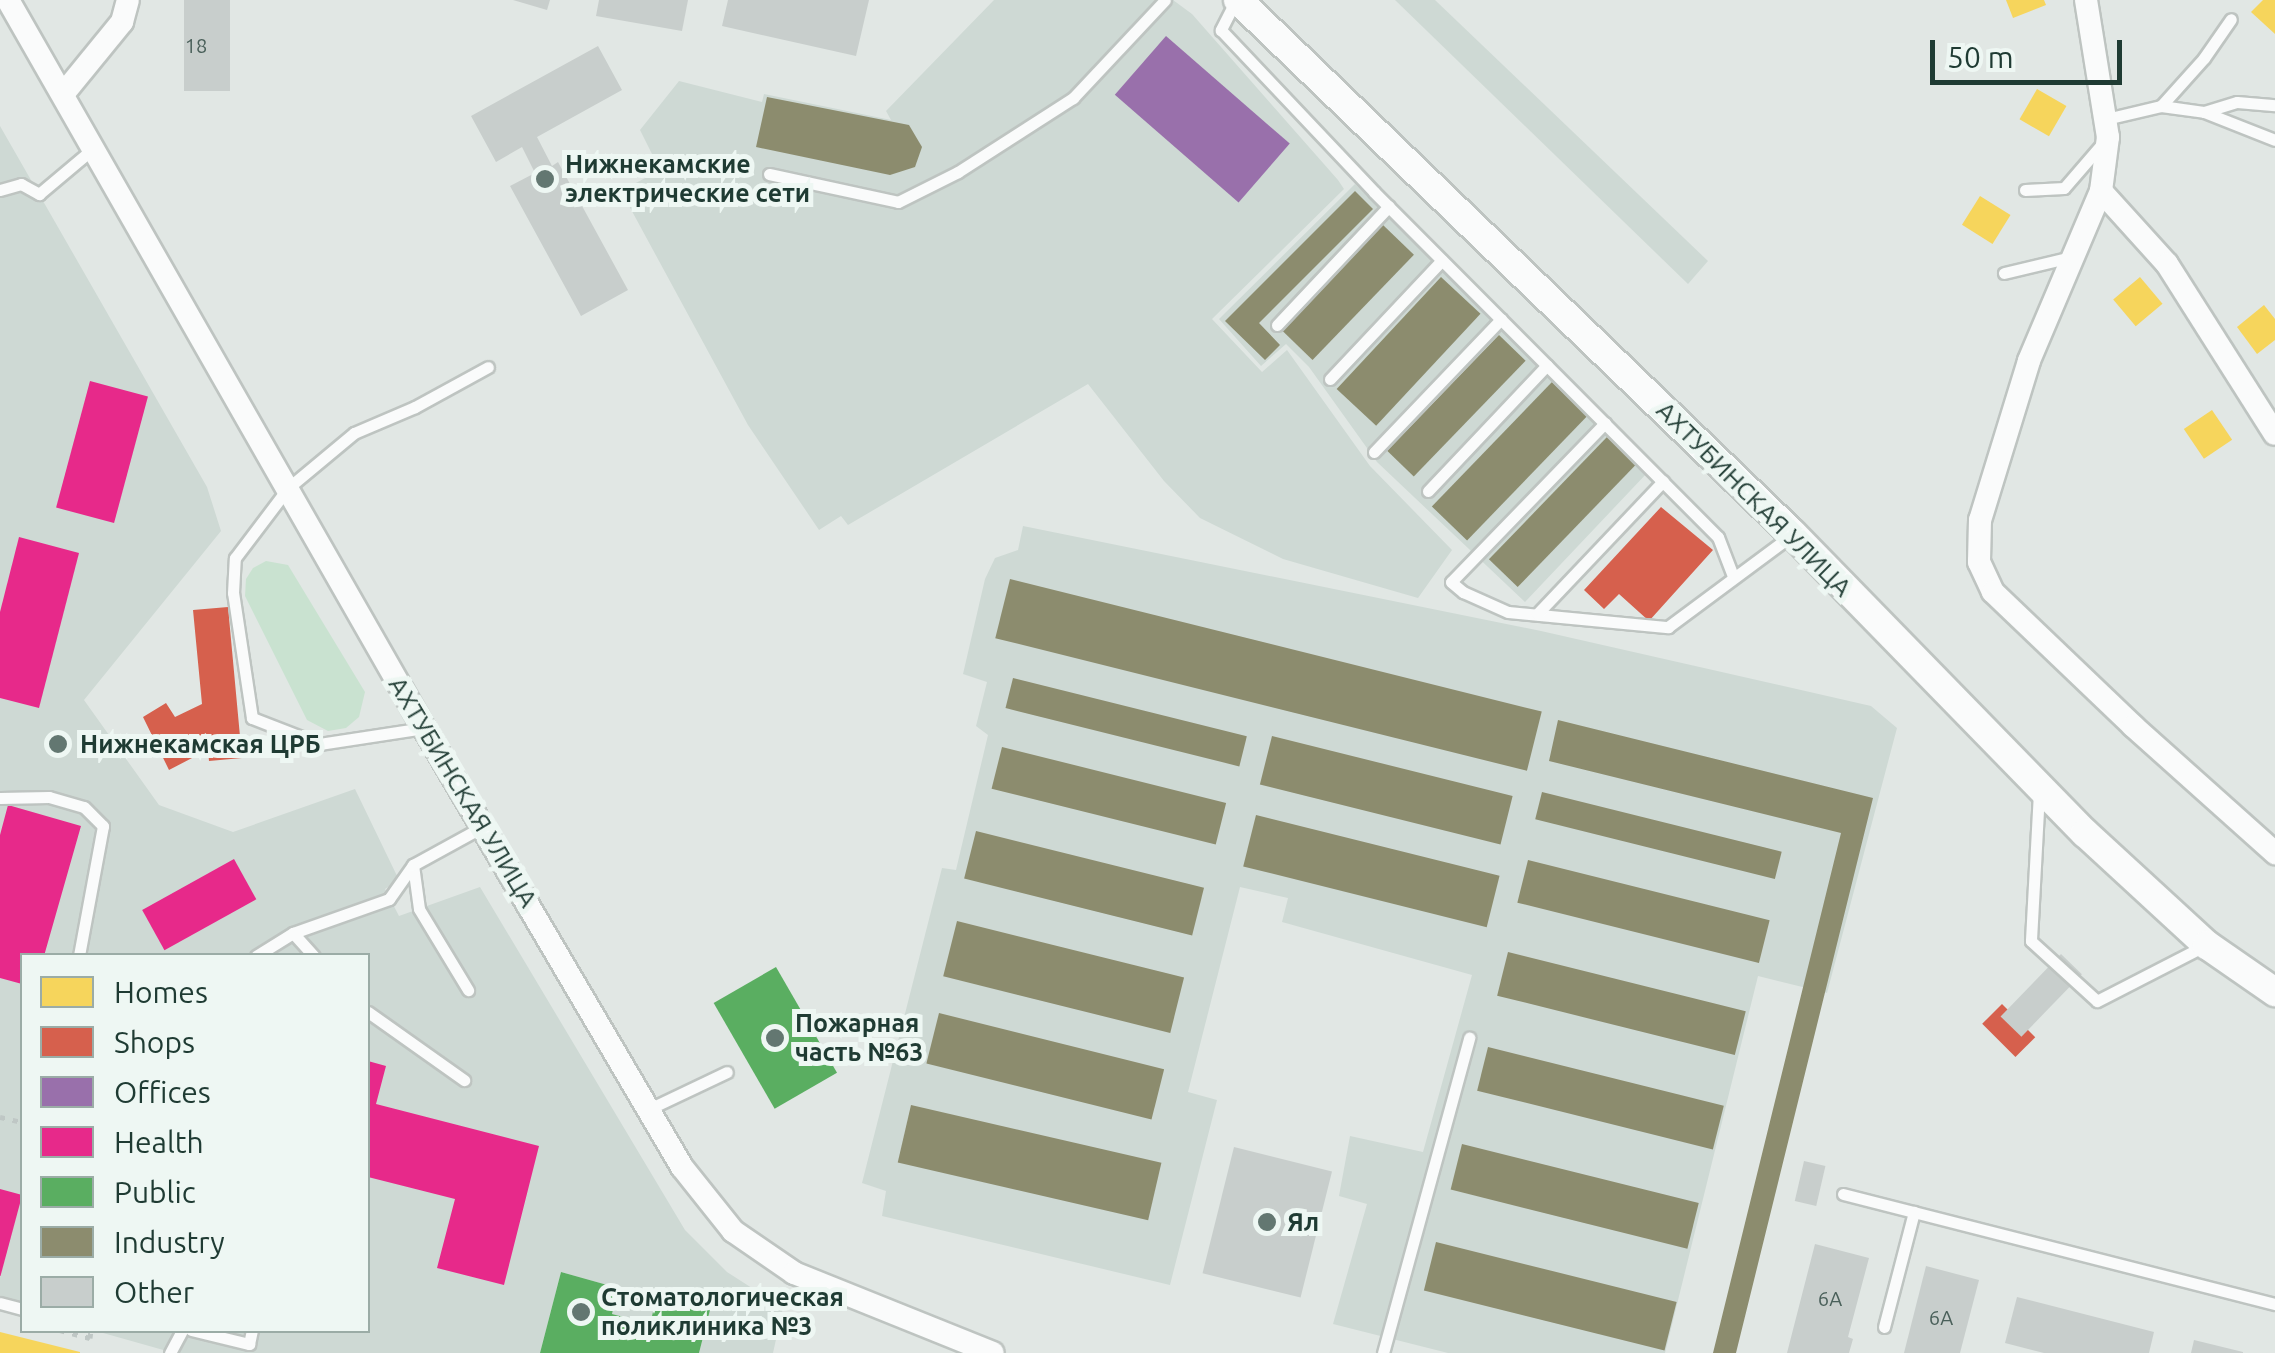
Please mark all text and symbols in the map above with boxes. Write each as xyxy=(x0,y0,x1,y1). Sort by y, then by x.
scale bar xyxy=(1935,20,2128,82)
house number: 18 xyxy=(185,33,207,57)
text: 50 m xyxy=(1947,40,2014,74)
place label: Нижнекамские электрические сети xyxy=(565,150,810,209)
marker: Нижнекамские электрические сети xyxy=(534,168,556,190)
street label: АХТУБИНСКАЯ УЛИЦА xyxy=(1650,395,1858,603)
street label: АХТУБИНСКАЯ УЛИЦА xyxy=(382,671,544,913)
place label: Нижнекамская ЦРБ xyxy=(80,729,321,759)
marker: Нижнекамская ЦРБ xyxy=(45,731,71,757)
legend xyxy=(20,953,370,1333)
text: Homes xyxy=(114,975,208,1009)
place label: Пожарная часть №63 xyxy=(795,1009,923,1068)
text: Shops xyxy=(114,1025,195,1059)
marker: Пожарная часть №63 xyxy=(764,1027,786,1049)
text: Offices xyxy=(114,1075,211,1109)
text: Health xyxy=(114,1125,204,1159)
text: Public xyxy=(114,1175,196,1209)
place label: Ял xyxy=(1287,1207,1319,1237)
marker: Ял xyxy=(1256,1211,1278,1233)
text: Industry xyxy=(114,1225,225,1259)
text: Other xyxy=(114,1275,194,1309)
place label: Стоматологическая поликлиника №3 xyxy=(601,1283,844,1342)
house number: 6А xyxy=(1818,1286,1842,1310)
marker: Стоматологическая поликлиника №3 xyxy=(570,1301,592,1323)
house number: 6А xyxy=(1929,1305,1953,1329)

